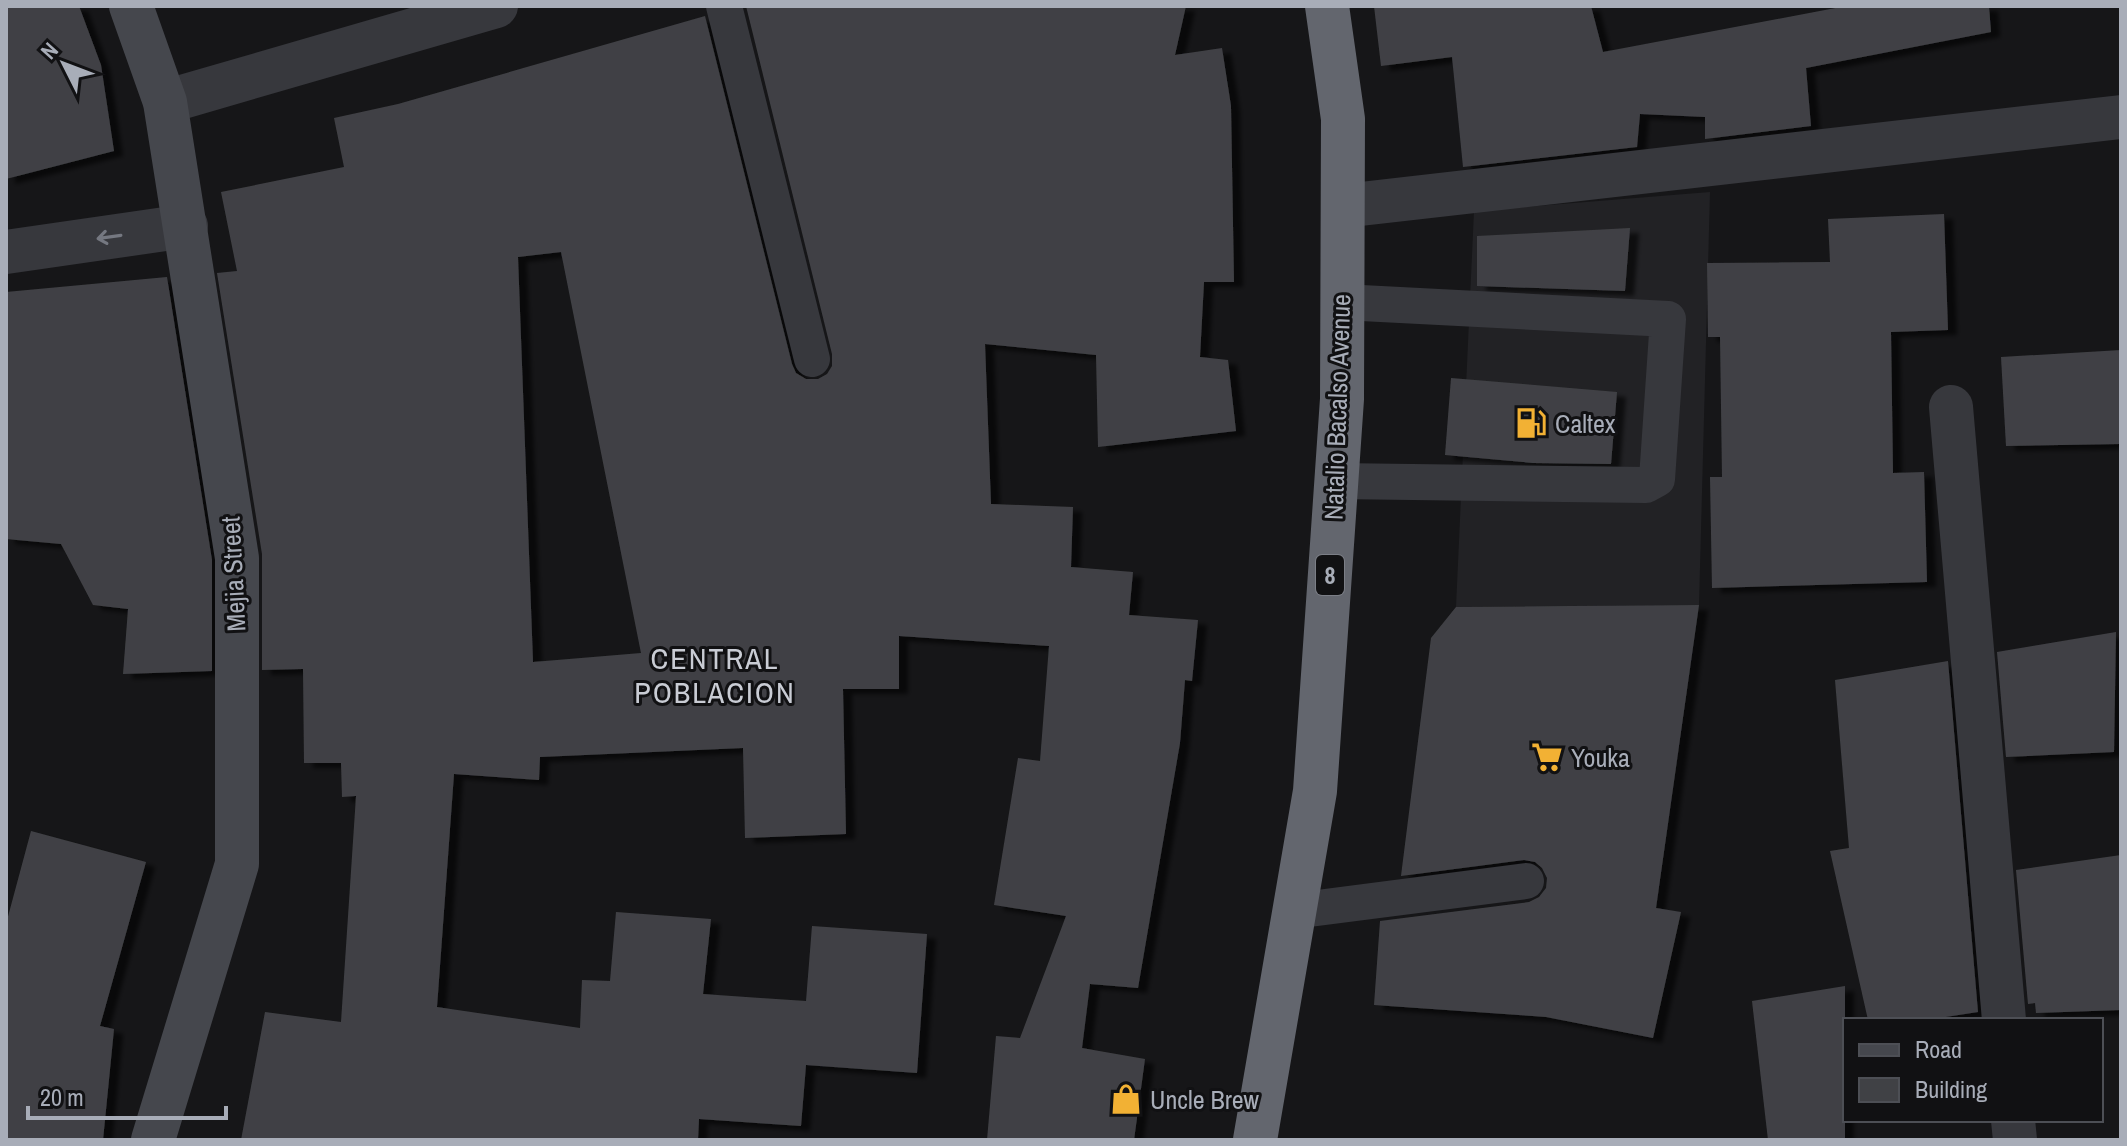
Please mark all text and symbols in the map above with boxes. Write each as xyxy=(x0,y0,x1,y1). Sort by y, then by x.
north arrow xyxy=(24,24,104,104)
text: N xyxy=(34,36,65,65)
one-way arrow xyxy=(97,230,122,245)
street label: Natalio Bacalso Avenue xyxy=(1316,293,1358,521)
fuel station icon: Caltex xyxy=(1514,406,1548,440)
place label: Caltex xyxy=(1555,406,1616,441)
street label: Mejia Street xyxy=(213,516,253,632)
road number: 8 xyxy=(1316,555,1344,595)
district label: CENTRAL POBLACION xyxy=(634,638,796,712)
supermarket icon: Youka xyxy=(1530,740,1564,774)
place label: Youka xyxy=(1571,740,1630,775)
legend xyxy=(1843,1018,2103,1122)
text: Road xyxy=(1915,1033,1962,1065)
scale bar xyxy=(28,1070,226,1120)
text: Building xyxy=(1915,1073,1987,1105)
text: 20 m xyxy=(40,1081,84,1113)
shop icon: Uncle Brew xyxy=(1109,1082,1143,1116)
place label: Uncle Brew xyxy=(1150,1082,1260,1117)

